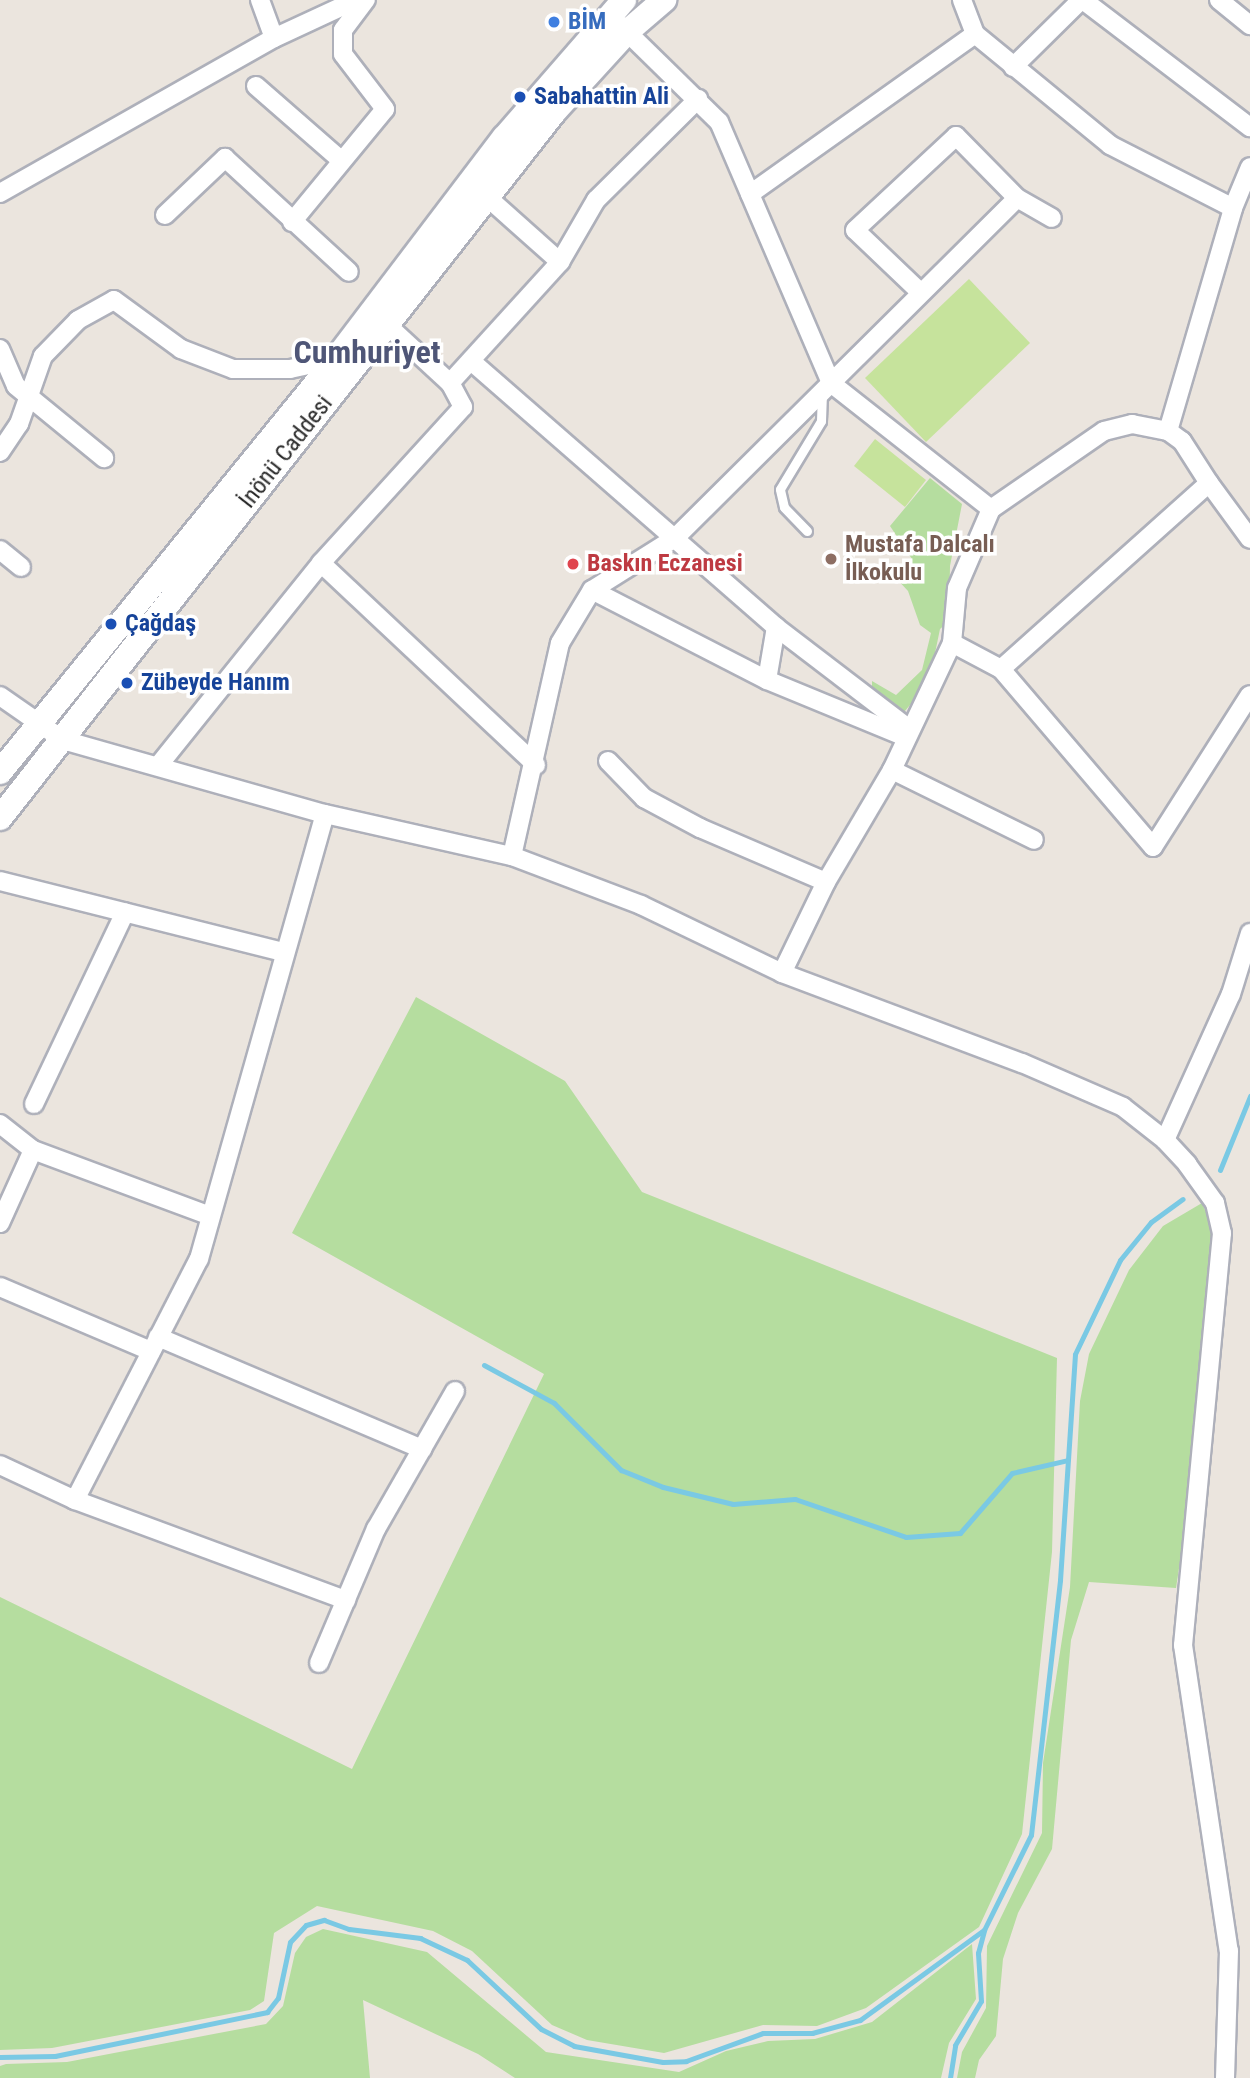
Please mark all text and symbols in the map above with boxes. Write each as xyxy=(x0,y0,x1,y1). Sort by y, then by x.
place label: BİM xyxy=(568,8,606,36)
marker: BİM xyxy=(546,14,562,30)
place label: Sabahattin Ali xyxy=(534,83,669,111)
marker: Sabahattin Ali xyxy=(512,89,528,105)
district label: Cumhuriyet xyxy=(293,333,441,371)
street label: İnönü Caddesi xyxy=(233,390,339,514)
place label: Mustafa Dalcalı İlkokulu xyxy=(845,531,995,587)
place label: Baskın Eczanesi xyxy=(587,550,743,578)
marker: Mustafa Dalcalı İlkokulu xyxy=(823,551,839,567)
marker: Baskın Eczanesi xyxy=(565,556,581,572)
place label: Çağdaş xyxy=(125,610,196,638)
marker: Çağdaş xyxy=(103,616,119,632)
place label: Zübeyde Hanım xyxy=(141,669,290,697)
marker: Zübeyde Hanım xyxy=(119,675,135,691)

